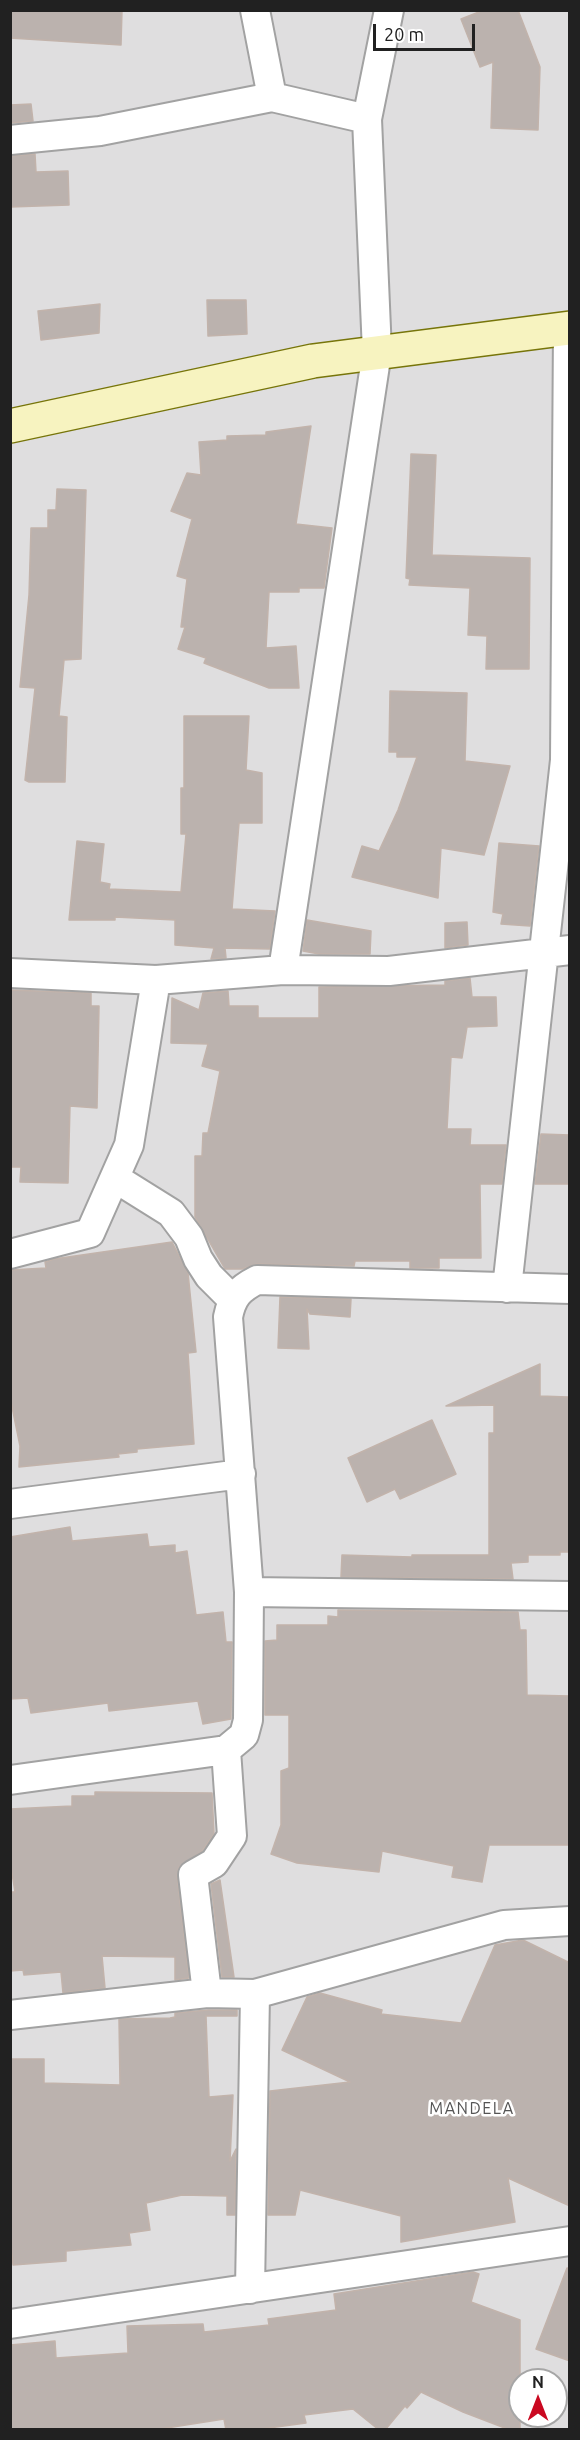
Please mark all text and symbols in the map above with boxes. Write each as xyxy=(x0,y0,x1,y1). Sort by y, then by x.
scale bar xyxy=(376,12,478,50)
text: 20 m xyxy=(384,24,424,44)
district label: MANDELA xyxy=(429,2099,515,2119)
north arrow xyxy=(508,2368,568,2428)
text: N xyxy=(532,2373,544,2391)

